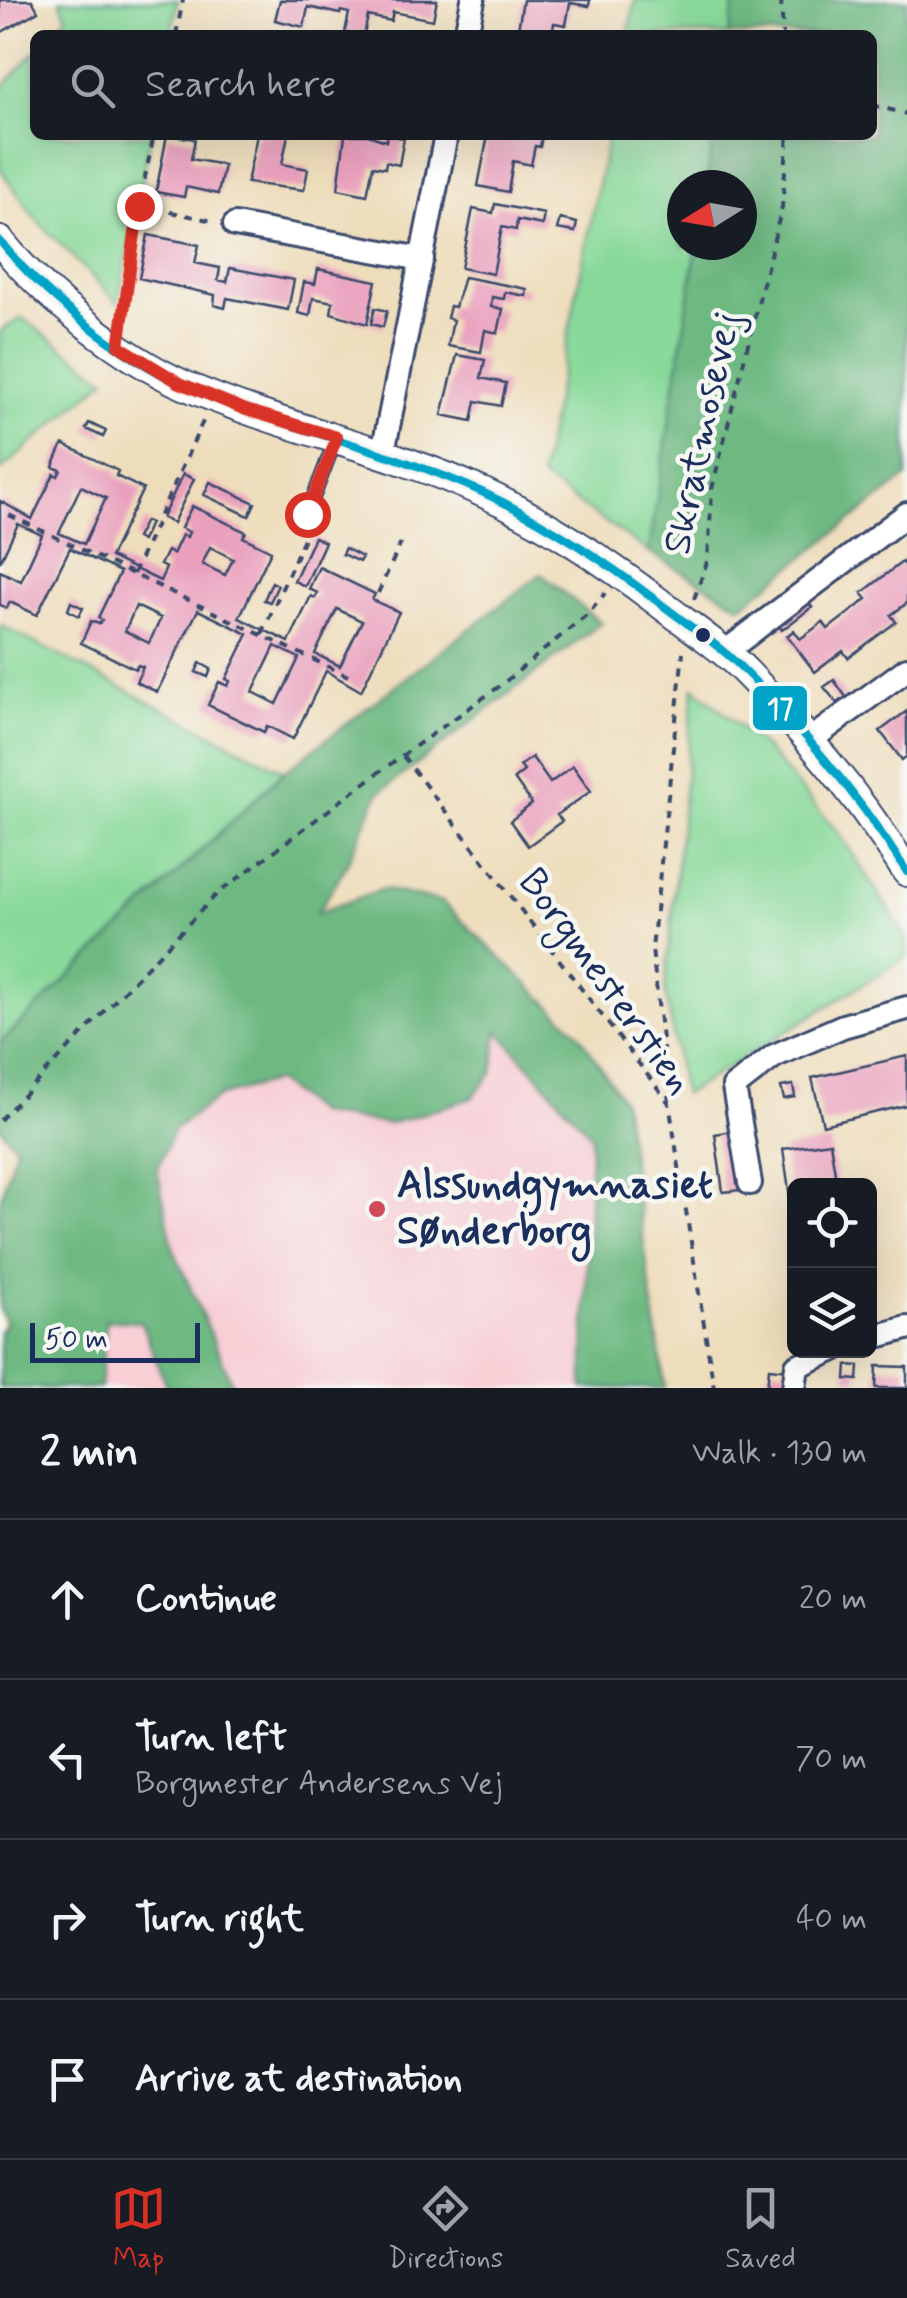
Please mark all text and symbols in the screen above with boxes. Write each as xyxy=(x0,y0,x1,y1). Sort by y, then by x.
search box xyxy=(30,30,877,140)
icon: search xyxy=(65,58,120,113)
text: Search here xyxy=(145,61,336,110)
north arrow xyxy=(667,170,757,260)
route end xyxy=(117,184,163,230)
street label: Skratmosevej xyxy=(652,307,754,559)
route start xyxy=(285,492,331,538)
unlabelled marker xyxy=(693,625,713,645)
line badge: 17 xyxy=(751,684,809,732)
text: 17 xyxy=(767,692,793,729)
street label: Borgmesterstien xyxy=(503,858,705,1107)
place label: Alssundgymnasiet Sønderborg xyxy=(397,1160,713,1262)
map controls xyxy=(787,1178,877,1358)
button: locate xyxy=(787,1178,877,1268)
marker: Alssundgymnasiet Sønderborg xyxy=(366,1198,388,1220)
button: layers xyxy=(787,1268,877,1358)
scale bar xyxy=(30,1318,200,1362)
text: 50 m xyxy=(45,1322,108,1359)
text: 2 min xyxy=(40,1426,139,1481)
text: Walk · 130 m xyxy=(692,1432,867,1474)
icon: ahead xyxy=(40,1572,95,1627)
text: Continue xyxy=(135,1575,277,1624)
text: 20 m xyxy=(799,1578,867,1620)
text: Turn left xyxy=(135,1714,287,1763)
icon: left xyxy=(40,1732,95,1787)
text: 70 m xyxy=(795,1738,867,1780)
text: Borgmester Andersens Vej xyxy=(135,1763,502,1805)
icon: right xyxy=(40,1892,95,1947)
text: Turn right xyxy=(135,1895,304,1944)
text: 40 m xyxy=(796,1898,867,1940)
icon: arrive xyxy=(40,2052,95,2107)
text: Arrive at destination xyxy=(135,2055,462,2104)
tab: Map xyxy=(111,2181,166,2278)
tab: Directions xyxy=(388,2181,503,2278)
tab: Saved xyxy=(725,2181,796,2278)

